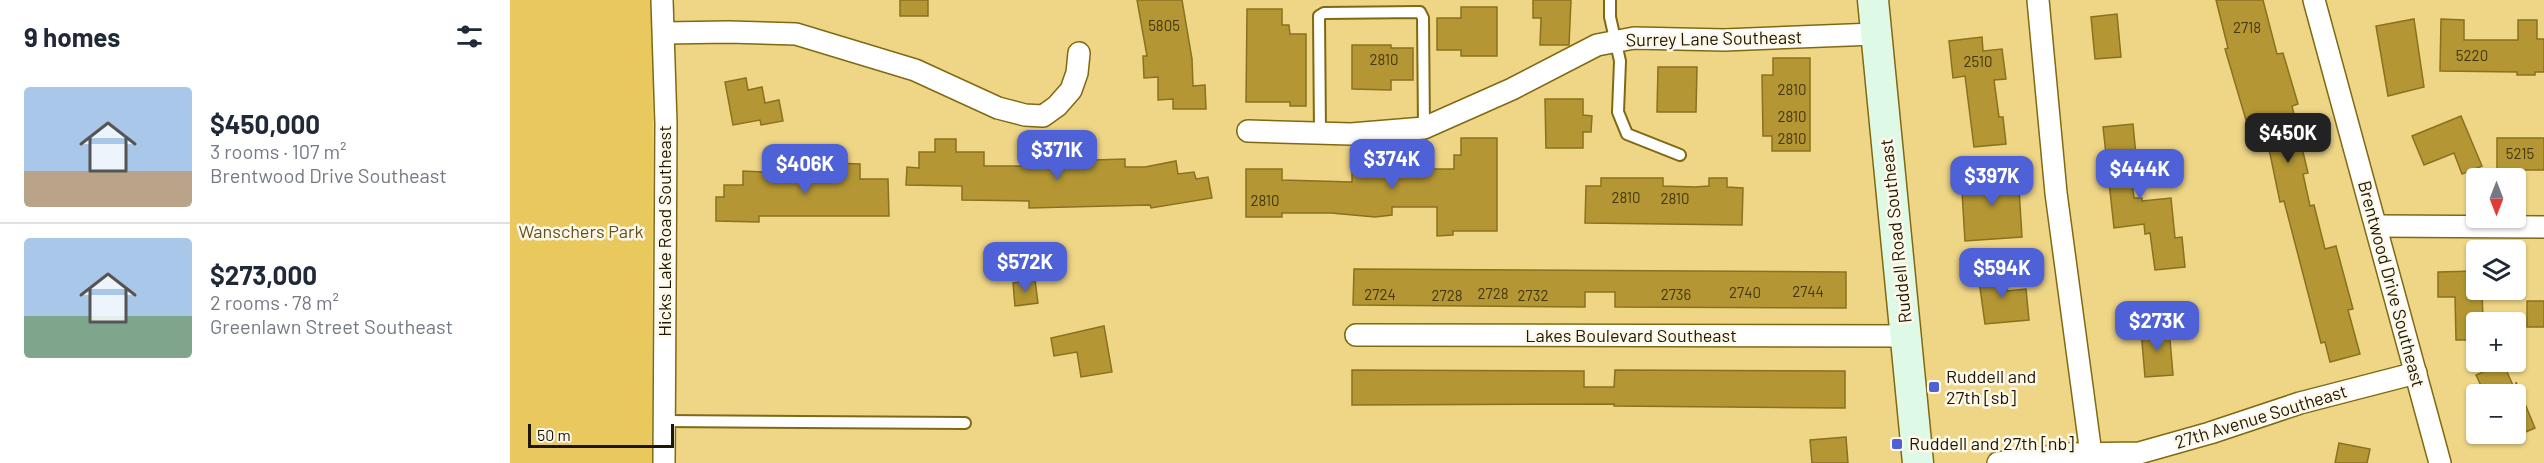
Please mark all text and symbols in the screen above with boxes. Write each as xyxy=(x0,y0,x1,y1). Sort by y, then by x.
house number: 5805 xyxy=(1148,16,1180,34)
house number: 2718 xyxy=(2233,18,2261,36)
icon: filters xyxy=(453,20,486,53)
text: 9 homes xyxy=(24,21,120,52)
street label: Surrey Lane Southeast xyxy=(1625,25,1802,51)
house number: 5220 xyxy=(2456,46,2488,64)
house number: 2810 xyxy=(1369,50,1399,68)
house number: 2510 xyxy=(1963,52,1993,70)
house number: 2810 xyxy=(1777,80,1807,98)
house number: 2810 xyxy=(1777,107,1807,125)
text: $450,000 xyxy=(210,108,320,139)
icon: home xyxy=(72,111,144,183)
pin: $450K xyxy=(2246,113,2330,164)
text: $450K xyxy=(2259,120,2317,144)
street label: Hicks Lake Road Southeast xyxy=(653,125,675,337)
house number: 2810 xyxy=(1777,129,1807,147)
pin: $371K xyxy=(1015,130,1099,181)
text: $371K xyxy=(1031,137,1083,161)
street label: Ruddell Road Southeast xyxy=(1874,138,1916,324)
text: 3 rooms · 107 m² xyxy=(210,139,346,163)
pin: $374K xyxy=(1350,139,1434,190)
pin: $406K xyxy=(763,144,847,195)
house number: 5215 xyxy=(2506,144,2534,162)
text: $374K xyxy=(1364,146,1420,170)
pin: $444K xyxy=(2098,149,2182,200)
text: $406K xyxy=(776,151,834,175)
pin: $397K xyxy=(1950,156,2034,207)
text: $444K xyxy=(2110,156,2170,180)
text: Brentwood Drive Southeast xyxy=(210,163,447,187)
text: $397K xyxy=(1964,163,2020,187)
north arrow xyxy=(2466,168,2526,228)
map controls xyxy=(2466,168,2526,444)
street label: Brentwood Drive Southeast xyxy=(2354,178,2430,389)
house number: 2810 xyxy=(1611,188,1641,206)
house number: 2810 xyxy=(1660,189,1690,207)
house number: 2810 xyxy=(1250,191,1280,209)
park label: Wanschers Park xyxy=(518,220,644,242)
button: layers xyxy=(2466,240,2526,300)
pin: $572K xyxy=(983,242,1067,293)
pin: $594K xyxy=(1960,248,2044,299)
text: $572K xyxy=(997,249,1053,273)
text: $594K xyxy=(1973,255,2031,279)
text: $273,000 xyxy=(210,259,317,290)
icon: home xyxy=(72,262,144,334)
house number: 2744 xyxy=(1792,282,1824,300)
house number: 2740 xyxy=(1729,283,1761,301)
house number: 2728 xyxy=(1478,284,1509,302)
house number: 2724 xyxy=(1364,285,1396,303)
house number: 2736 xyxy=(1661,285,1691,303)
house number: 2728 xyxy=(1432,286,1463,304)
house number: 2732 xyxy=(1518,286,1548,304)
text: 2 rooms · 78 m² xyxy=(210,290,339,314)
pin: $273K xyxy=(2115,301,2199,352)
text: $273K xyxy=(2129,308,2185,332)
button: + xyxy=(2466,312,2526,372)
text: Greenlawn Street Southeast xyxy=(210,314,453,338)
street label: Lakes Boulevard Southeast xyxy=(1525,324,1737,346)
place label: Ruddell and 27th [sb] xyxy=(1946,365,2036,408)
street label: 27th Avenue Southeast xyxy=(2172,379,2349,453)
marker: Ruddell and 27th [sb] xyxy=(1927,380,1941,394)
button: − xyxy=(2466,384,2526,444)
scale bar xyxy=(528,421,674,448)
text: 50 m xyxy=(537,425,571,444)
place label: Ruddell and 27th [nb] xyxy=(1909,432,2074,454)
marker: Ruddell and 27th [nb] xyxy=(1890,437,1904,451)

